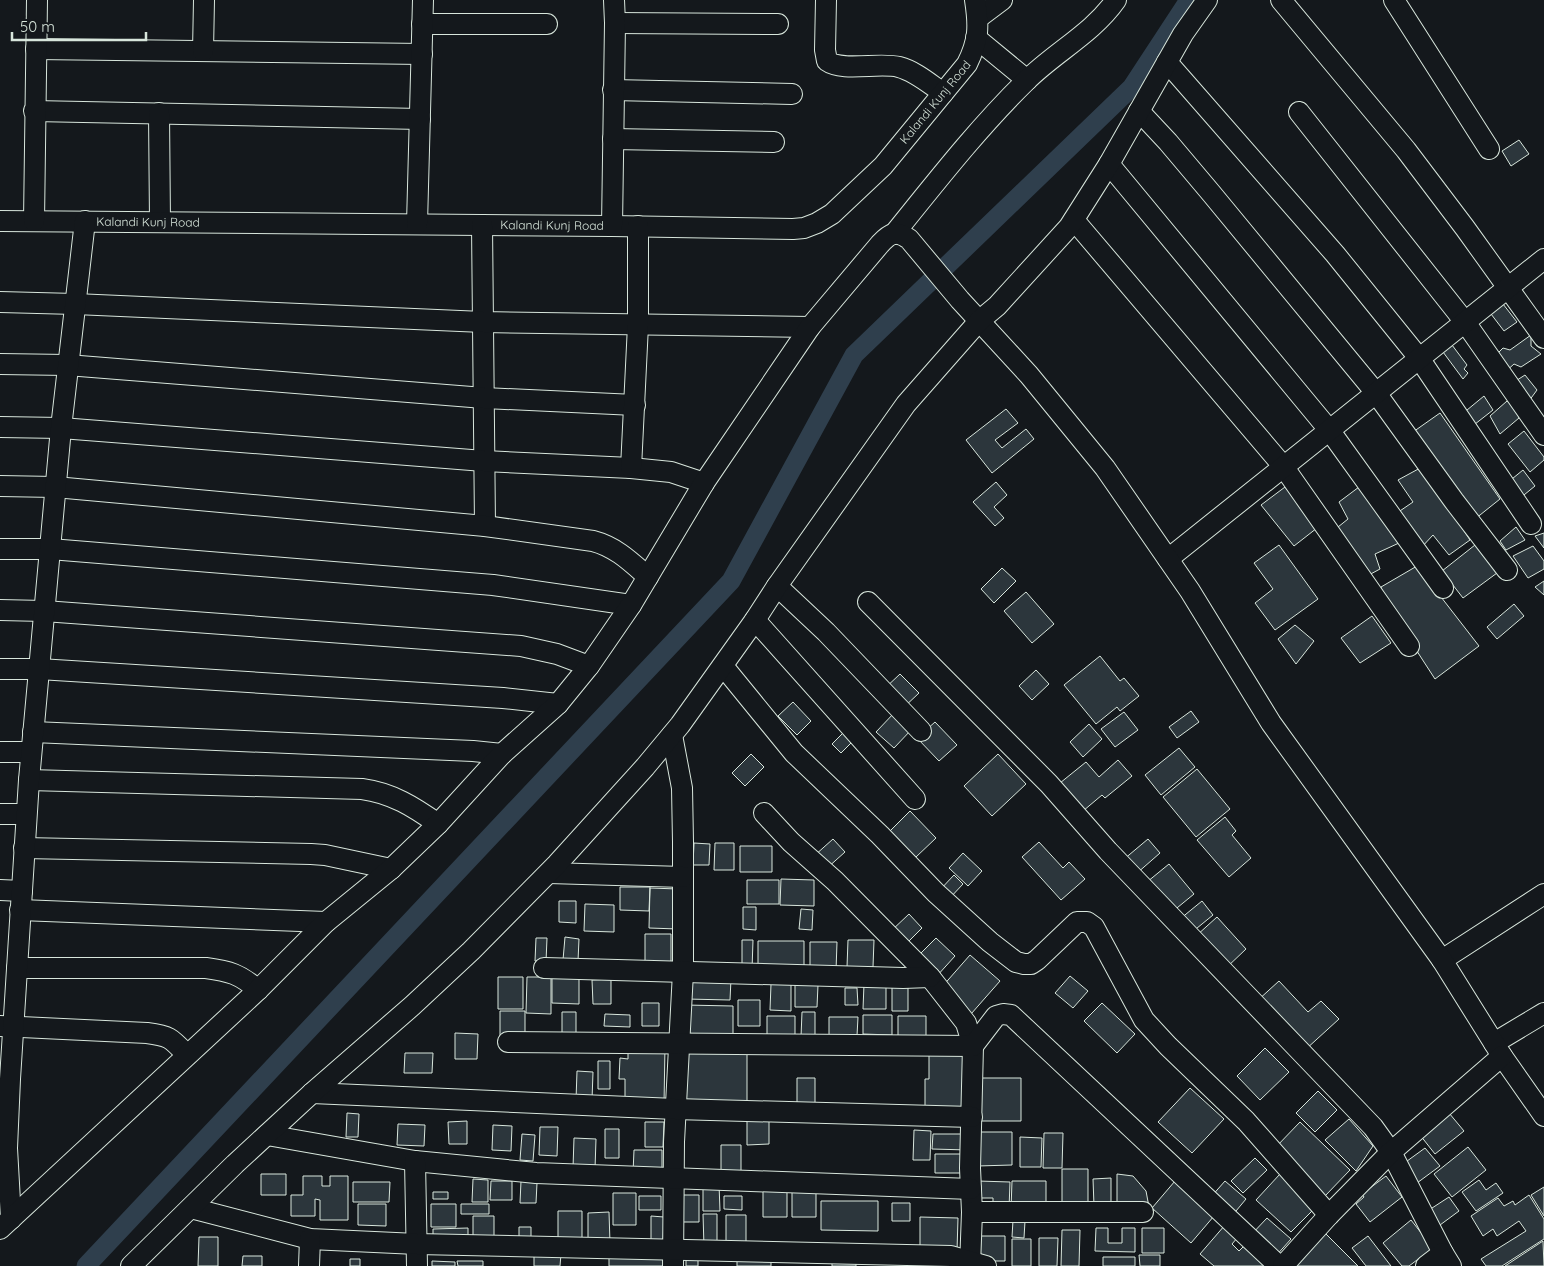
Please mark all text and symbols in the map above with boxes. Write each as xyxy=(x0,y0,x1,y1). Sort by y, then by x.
scale bar xyxy=(12,10,146,42)
text: 50 m xyxy=(20,17,55,36)
street label: Kalandi Kunj Road xyxy=(896,57,974,147)
street label: Kalandi Kunj Road xyxy=(96,214,200,230)
street label: Kalandi Kunj Road xyxy=(500,217,604,233)

